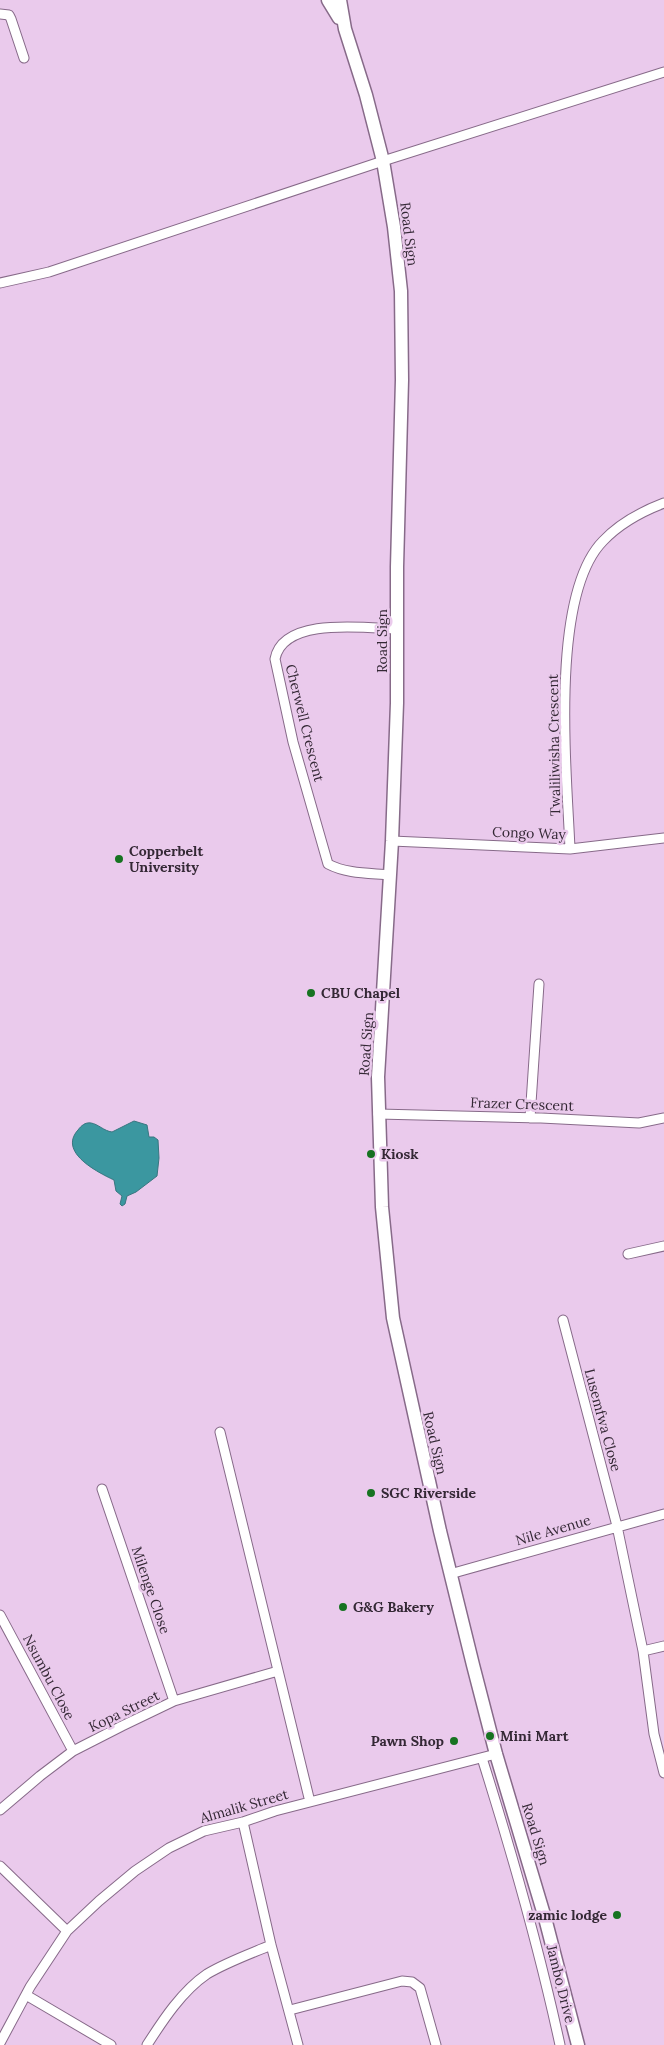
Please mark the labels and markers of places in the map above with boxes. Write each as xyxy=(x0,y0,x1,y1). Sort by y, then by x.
place label: Copperbelt University xyxy=(129,842,203,876)
marker: Copperbelt University xyxy=(113,853,125,865)
place label: CBU Chapel xyxy=(321,984,401,1002)
marker: CBU Chapel xyxy=(305,987,317,999)
place label: Kiosk xyxy=(381,1145,419,1163)
marker: Kiosk xyxy=(365,1148,377,1160)
place label: SGC Riverside xyxy=(381,1484,477,1502)
marker: SGC Riverside xyxy=(365,1487,377,1499)
place label: G&G Bakery xyxy=(353,1598,434,1616)
marker: G&G Bakery xyxy=(337,1601,349,1613)
place label: Mini Mart xyxy=(500,1727,569,1745)
marker: Mini Mart xyxy=(484,1730,496,1742)
place label: Pawn Shop xyxy=(371,1732,444,1750)
marker: Pawn Shop xyxy=(448,1735,460,1747)
place label: zamic lodge xyxy=(528,1906,607,1924)
marker: zamic lodge xyxy=(611,1909,623,1921)

